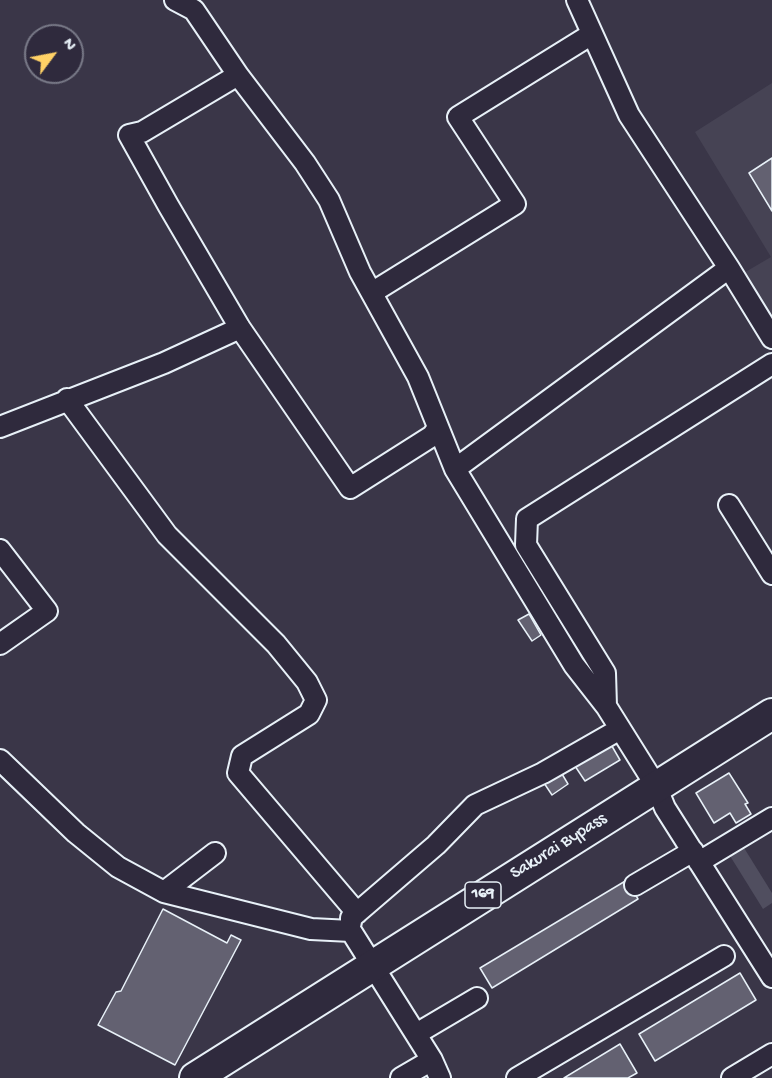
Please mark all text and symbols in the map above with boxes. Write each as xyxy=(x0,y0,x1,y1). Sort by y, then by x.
north arrow xyxy=(24,24,84,84)
text: N xyxy=(57,36,79,55)
street label: Sakurai Bypass xyxy=(507,809,611,885)
road number: 169 xyxy=(465,882,501,908)

